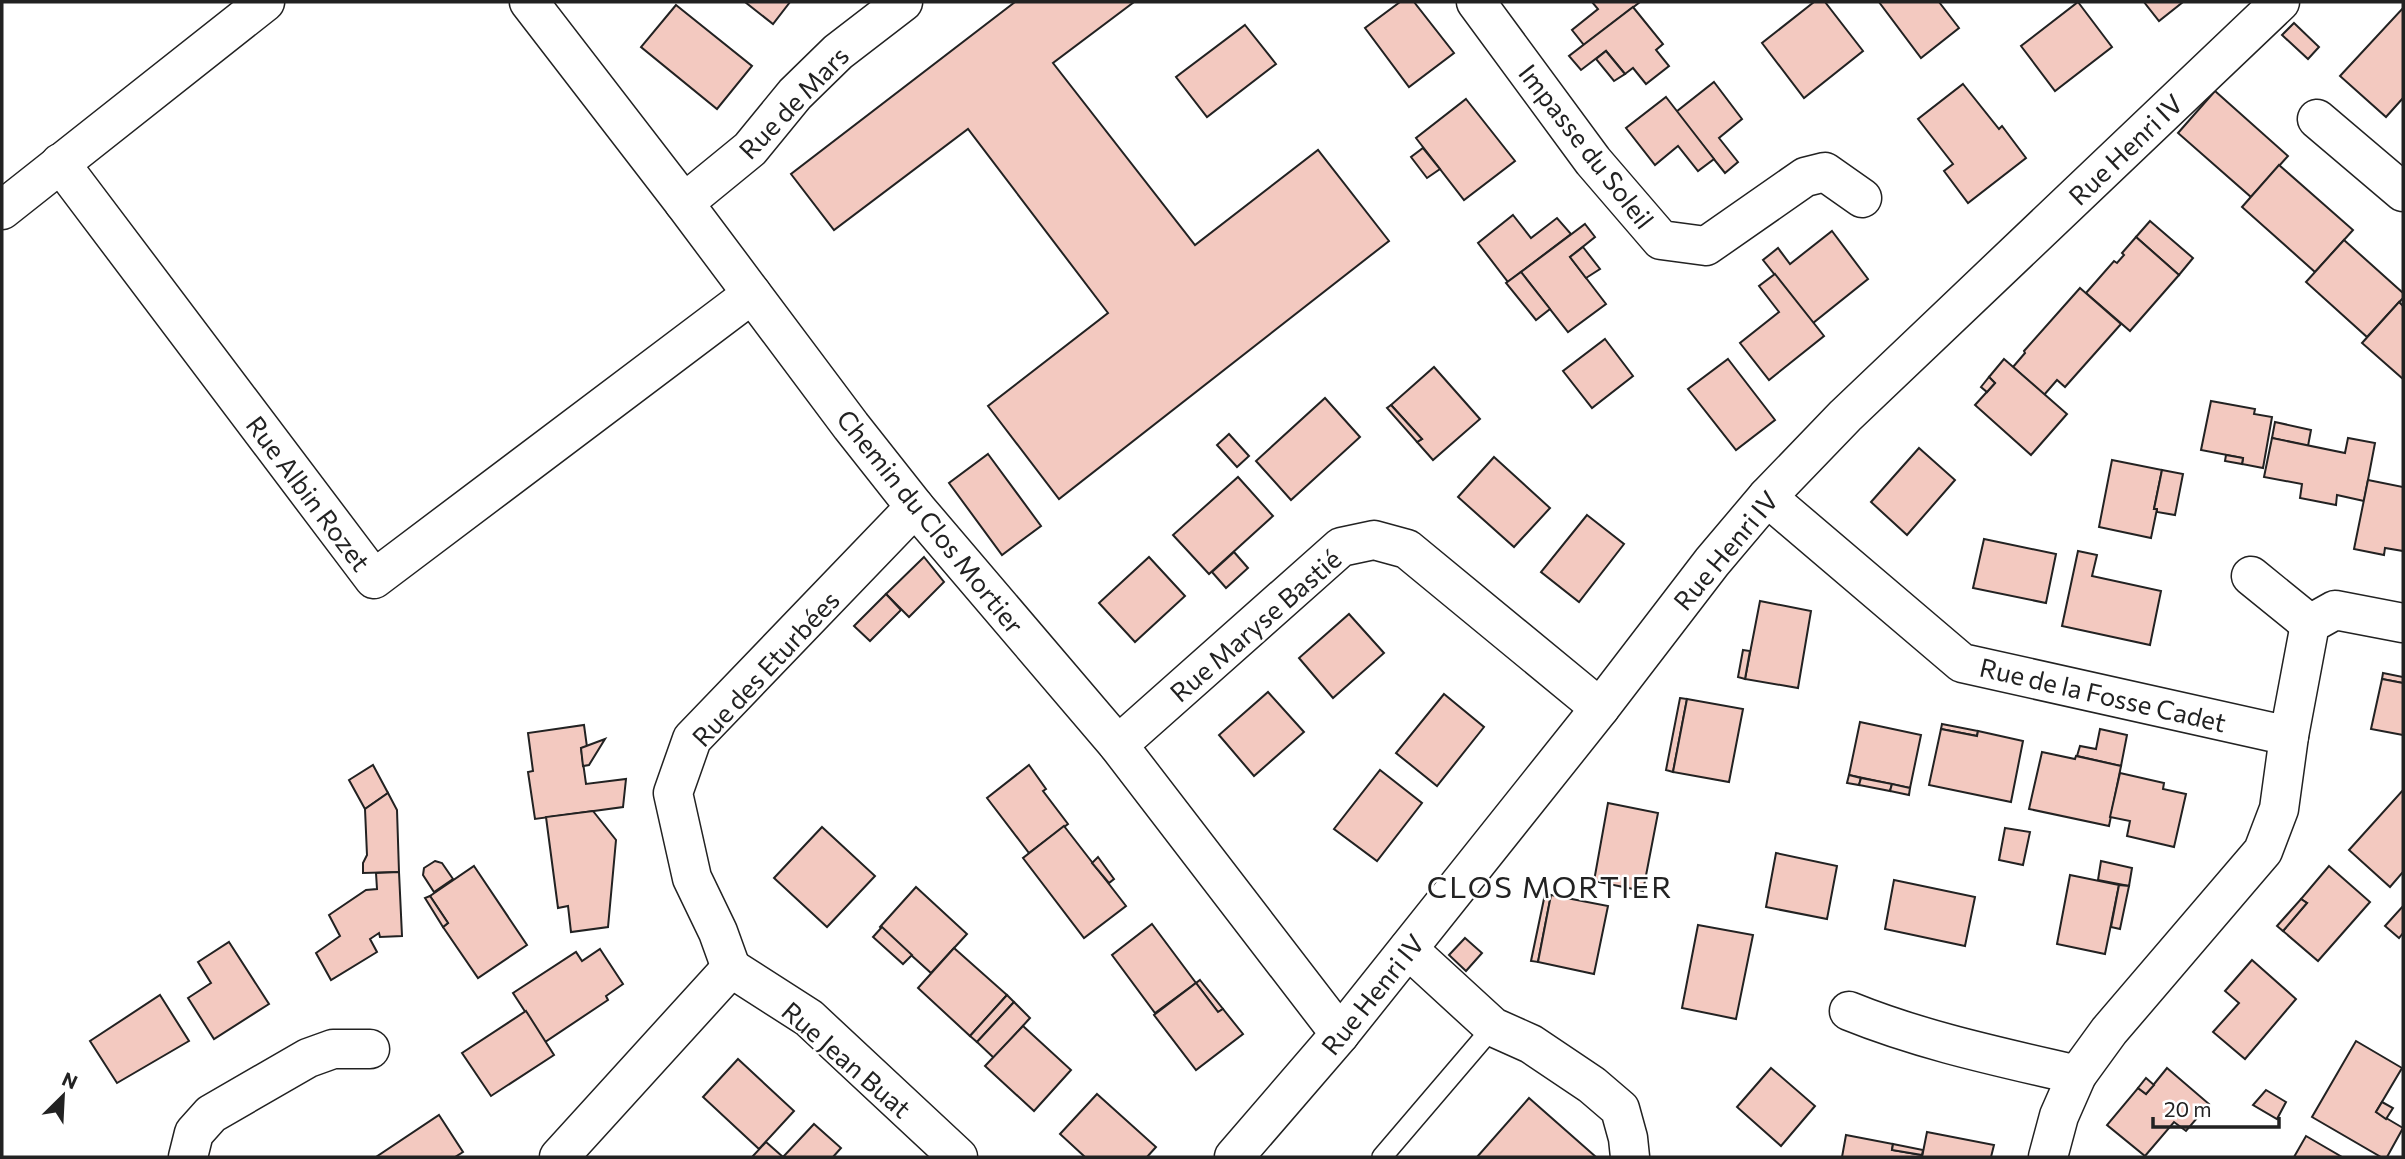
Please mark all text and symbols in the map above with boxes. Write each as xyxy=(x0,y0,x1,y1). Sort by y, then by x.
street label: Rue de Mars xyxy=(732,39,854,165)
street label: Impasse du Soleil xyxy=(1513,58,1661,234)
street label: Rue Henri IV xyxy=(2062,87,2188,211)
street label: Chemin du Clos Mortier xyxy=(831,403,1031,639)
street label: Rue Albin Rozet xyxy=(241,409,377,577)
street label: Rue Henri IV xyxy=(1666,484,1784,616)
street label: Rue Maryse Bastié xyxy=(1163,542,1347,708)
street label: Rue des Eturbées xyxy=(685,584,845,752)
street label: Rue de la Fosse Cadet xyxy=(1977,651,2229,737)
district label: CLOS MORTIER xyxy=(1427,867,1673,904)
street label: Rue Henri IV xyxy=(1314,927,1430,1060)
street label: Rue Jean Buat xyxy=(776,995,918,1123)
north arrow xyxy=(28,1061,98,1131)
text: N xyxy=(59,1067,81,1093)
scale bar xyxy=(2153,1086,2279,1130)
text: 20 m xyxy=(2164,1096,2212,1121)

